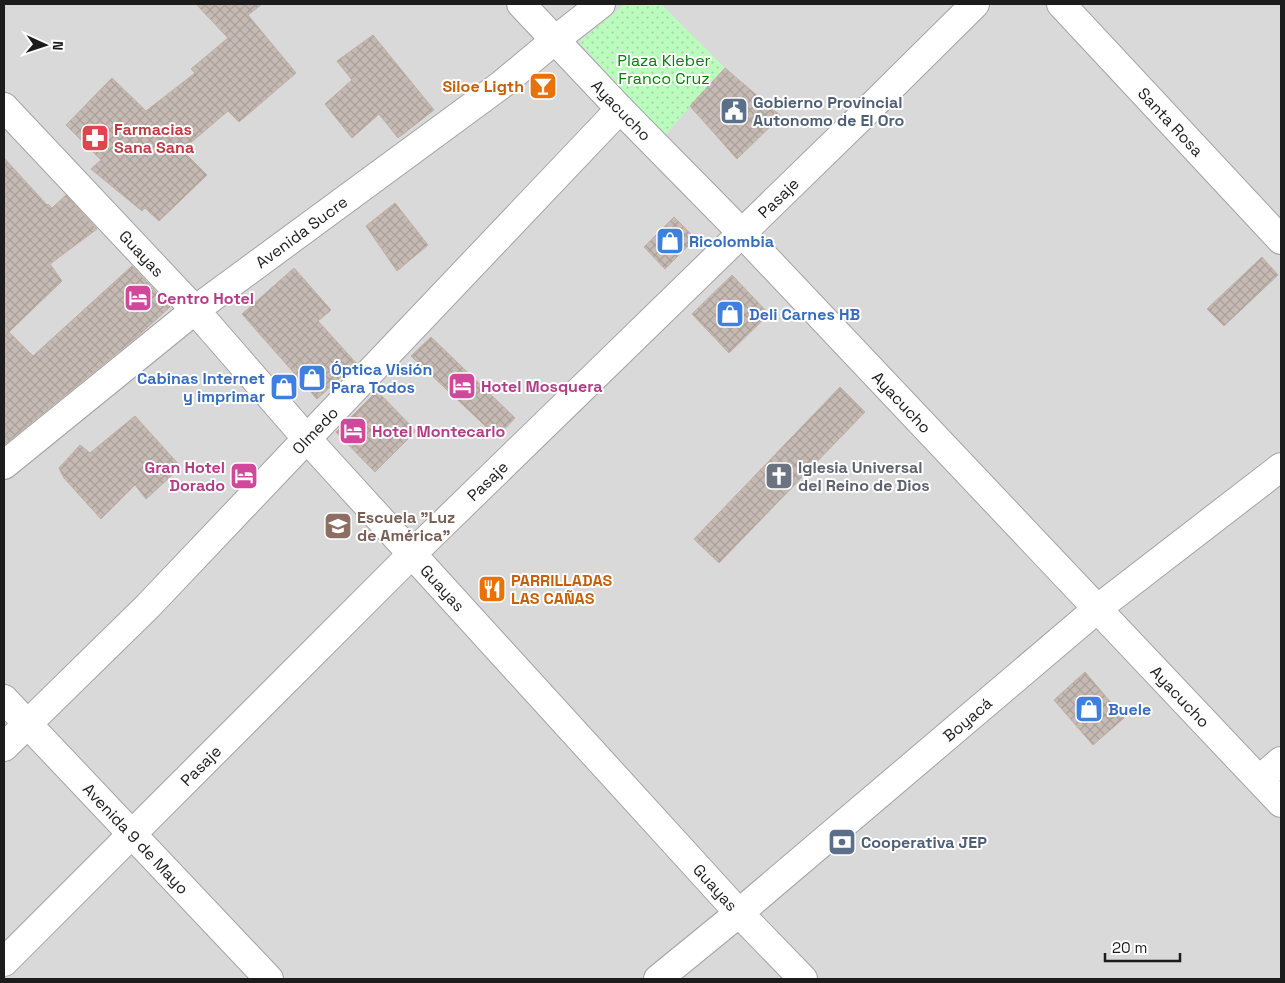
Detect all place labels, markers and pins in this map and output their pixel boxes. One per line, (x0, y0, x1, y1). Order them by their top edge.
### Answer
bar icon: Siloe Ligth (528, 71, 558, 101)
place label: Siloe Ligth (442, 76, 524, 97)
place label: Gobierno Provincial Autonomo de El Oro (753, 92, 905, 131)
public building icon: Gobierno Provincial Autonomo de El Oro (719, 96, 749, 126)
place label: Farmacias Sana Sana (114, 119, 194, 158)
pharmacy icon: Farmacias Sana Sana (80, 123, 110, 153)
shop icon: Ricolombia (655, 226, 685, 256)
place label: Ricolombia (689, 231, 774, 252)
hotel icon: Centro Hotel (123, 283, 153, 313)
place label: Centro Hotel (157, 288, 254, 309)
shop icon: Deli Carnes HB (715, 299, 745, 329)
place label: Deli Carnes HB (749, 304, 860, 325)
place label: Óptica Visión Para Todos (331, 359, 432, 398)
shop icon: Óptica Visión Para Todos (297, 363, 327, 393)
place label: Cabinas Internet y imprimar (137, 368, 265, 407)
hotel icon: Hotel Mosquera (447, 371, 477, 401)
shop icon: Cabinas Internet y imprimar (269, 372, 299, 402)
place label: Hotel Mosquera (481, 376, 603, 397)
hotel icon: Hotel Montecarlo (338, 416, 368, 446)
place label: Hotel Montecarlo (372, 421, 506, 442)
place label: Gran Hotel Dorado (145, 457, 225, 496)
place label: Iglesia Universal del Reino de Dios (798, 457, 930, 496)
hotel icon: Gran Hotel Dorado (229, 461, 259, 491)
church icon: Iglesia Universal del Reino de Dios (764, 461, 794, 491)
place label: Escuela "Luz de América" (357, 507, 455, 546)
school or university icon: Escuela "Luz de América" (323, 511, 353, 541)
place label: PARRILLADAS LAS CAÑAS (511, 570, 613, 609)
restaurant icon: PARRILLADAS LAS CAÑAS (477, 574, 507, 604)
shop icon: Buele (1074, 694, 1104, 724)
place label: Buele (1108, 699, 1151, 720)
bank icon: Cooperativa JEP (827, 827, 857, 857)
place label: Cooperativa JEP (861, 832, 987, 853)

